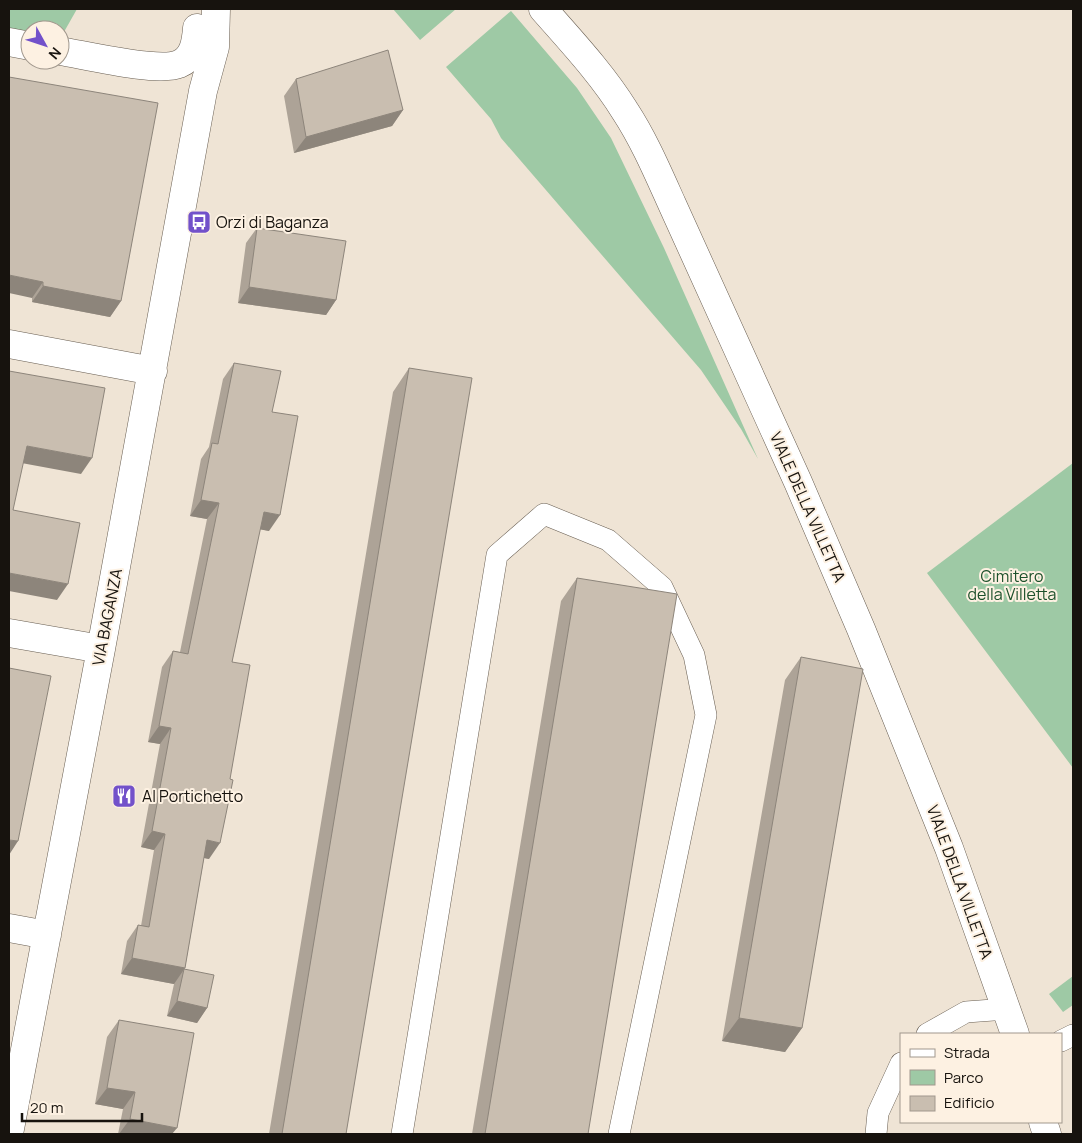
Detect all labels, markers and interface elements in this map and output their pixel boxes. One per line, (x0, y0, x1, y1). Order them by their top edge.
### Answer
north arrow (20, 20, 70, 70)
text: N (45, 44, 66, 64)
bus stop icon: Orzi di Baganza (186, 209, 212, 235)
place label: Orzi di Baganza (216, 211, 329, 233)
street label: VIALE DELLA VILLETTA (765, 428, 851, 586)
park label: Cimitero della Villetta (967, 565, 1057, 605)
street label: VIA BAGANZA (87, 567, 127, 667)
restaurant icon: Al Portichetto (111, 783, 137, 809)
place label: Al Portichetto (142, 785, 243, 807)
street label: VIALE DELLA VILLETTA (922, 802, 998, 962)
legend (900, 1033, 1062, 1123)
text: Strada (944, 1042, 990, 1063)
text: Parco (944, 1067, 983, 1088)
scale bar (22, 1090, 142, 1122)
text: Edificio (944, 1092, 995, 1113)
text: 20 m (30, 1097, 63, 1118)

